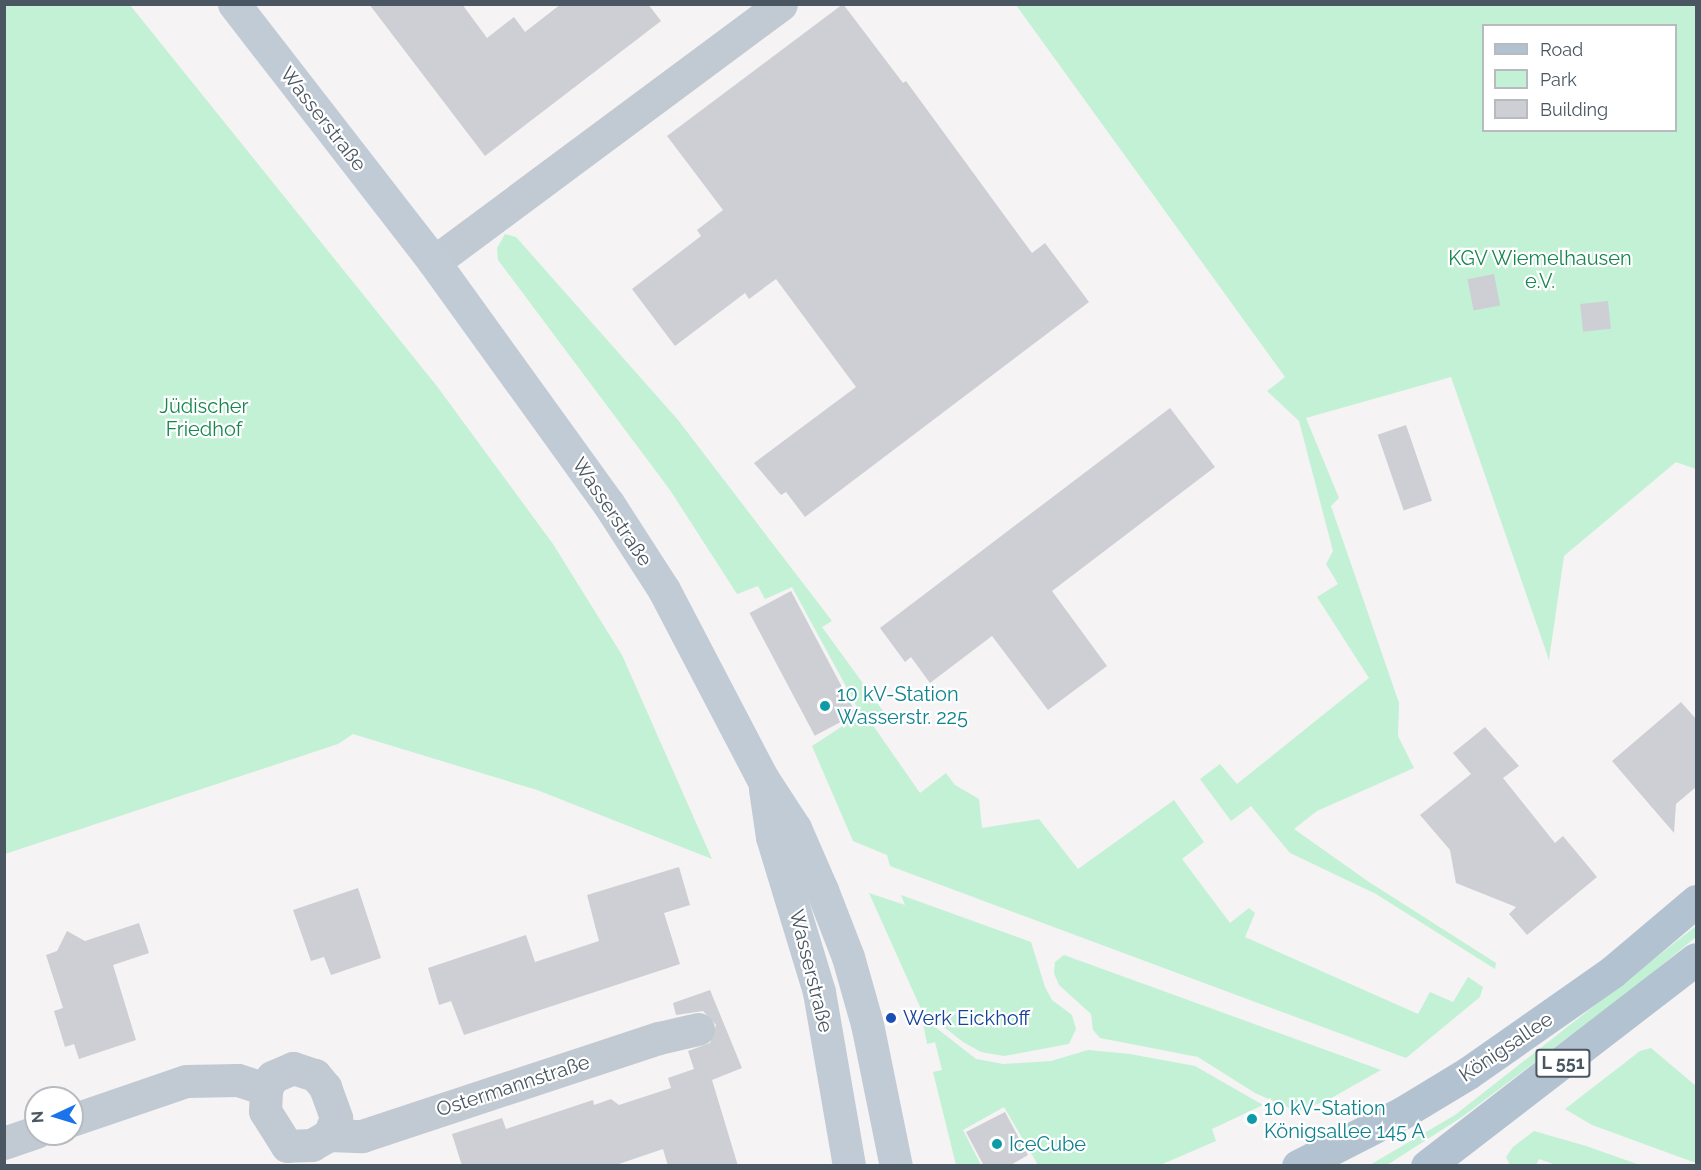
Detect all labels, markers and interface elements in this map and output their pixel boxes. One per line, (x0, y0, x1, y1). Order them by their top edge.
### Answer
legend (1482, 24, 1677, 132)
text: Road (1540, 39, 1583, 60)
street label: Wasserstraße (275, 62, 371, 176)
text: Park (1540, 69, 1577, 90)
text: Building (1540, 99, 1608, 120)
park label: KGV Wiemelhausen e.V. (1448, 246, 1632, 293)
park label: Jüdischer Friedhof (159, 394, 249, 441)
street label: Wasserstraße (567, 453, 657, 571)
place label: 10 kV-Station Wasserstr. 225 (837, 682, 968, 729)
marker: 10 kV-Station Wasserstr. 225 (818, 699, 832, 713)
street label: Wasserstraße (784, 907, 838, 1035)
place label: Werk Eickhoff (903, 1006, 1030, 1030)
street label: Königsallee (1455, 1007, 1557, 1087)
marker: Werk Eickhoff (884, 1011, 898, 1025)
road number: L 551 (1534, 1048, 1592, 1078)
street label: Ostermannstraße (433, 1050, 593, 1122)
north arrow (24, 1086, 84, 1146)
place label: 10 kV-Station Königsallee 145 A (1264, 1096, 1426, 1143)
text: N (28, 1110, 47, 1124)
marker: 10 kV-Station Königsallee 145 A (1245, 1112, 1259, 1126)
place label: IceCube (1009, 1132, 1086, 1156)
marker: IceCube (990, 1137, 1004, 1151)

